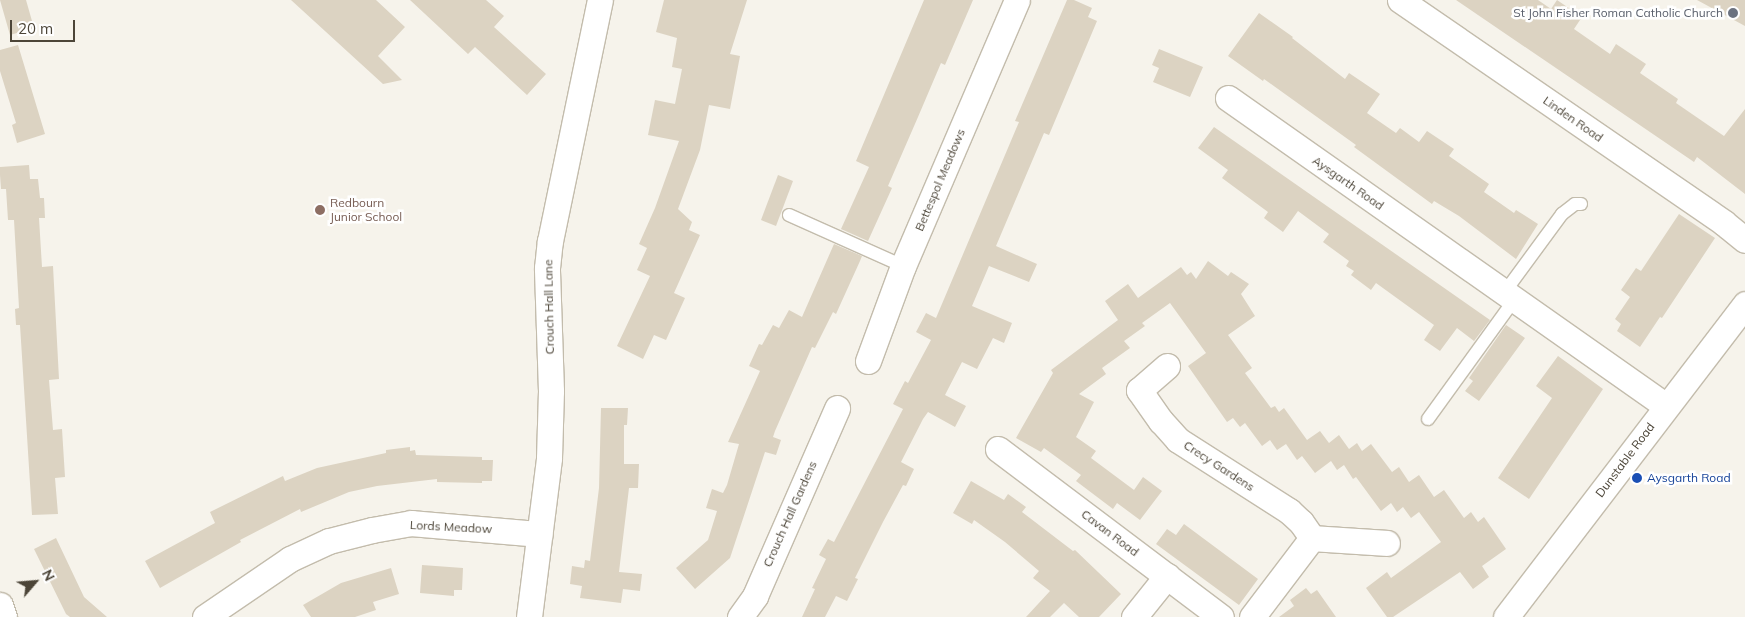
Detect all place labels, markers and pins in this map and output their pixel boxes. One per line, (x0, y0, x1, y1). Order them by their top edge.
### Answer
place label: St John Fisher Roman Catholic Church (1513, 6, 1723, 20)
marker: St John Fisher Roman Catholic Church (1727, 7, 1739, 19)
place label: Redbourn Junior School (330, 196, 402, 224)
marker: Redbourn Junior School (314, 204, 326, 216)
place label: Aysgarth Road (1647, 471, 1731, 485)
marker: Aysgarth Road (1631, 472, 1643, 484)

